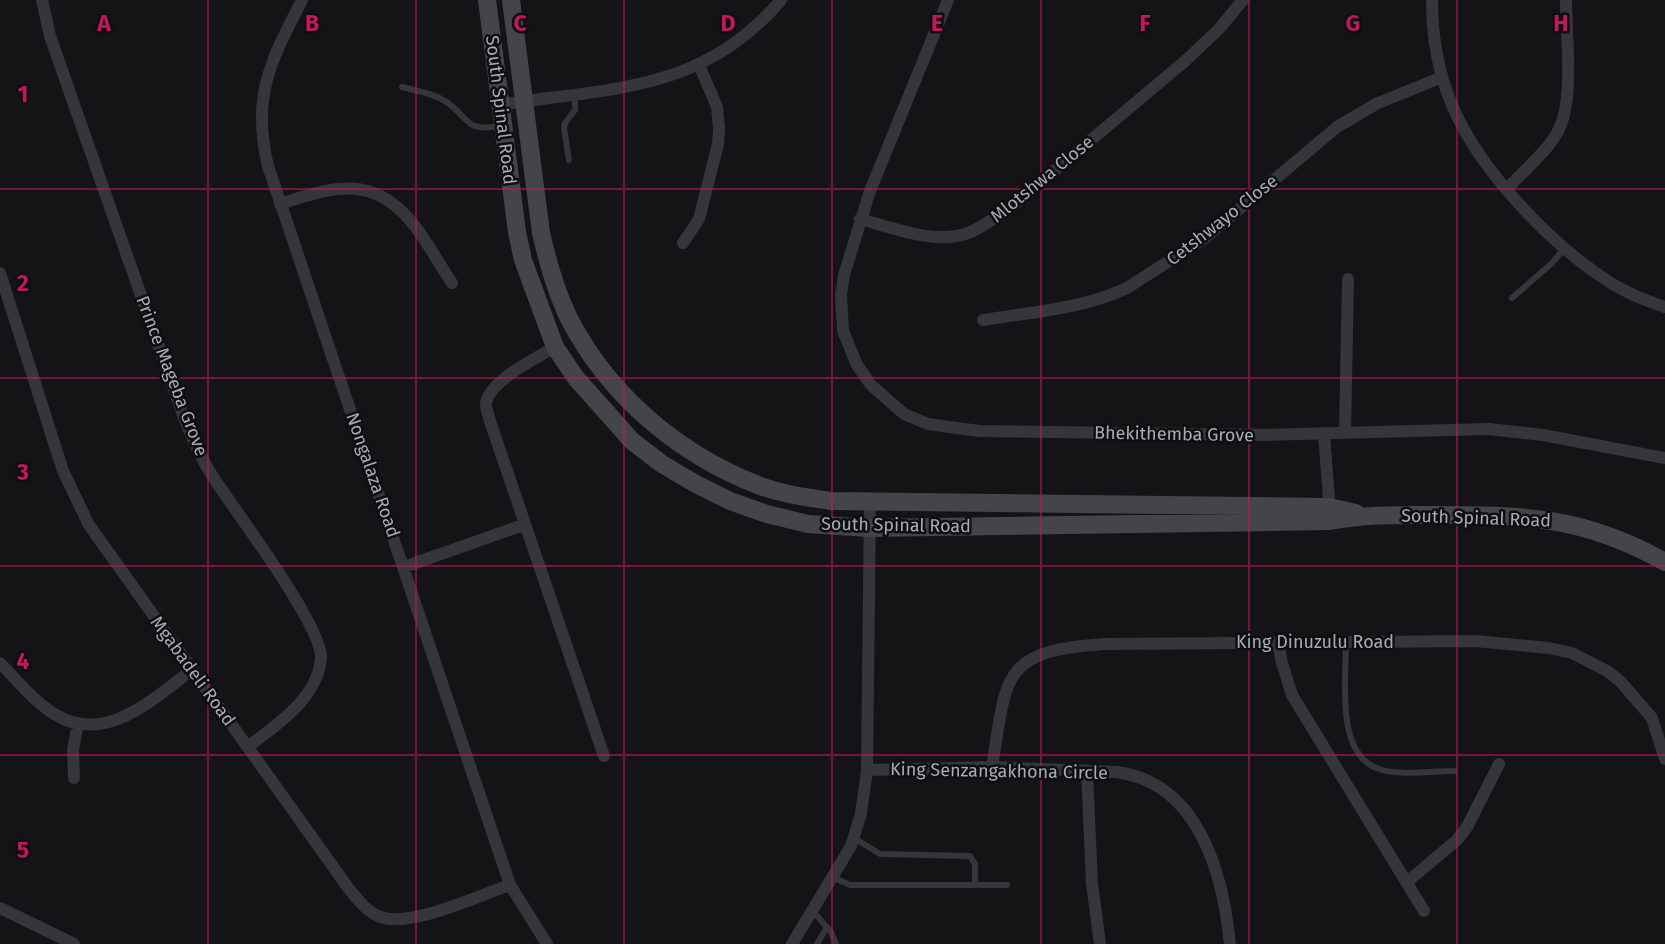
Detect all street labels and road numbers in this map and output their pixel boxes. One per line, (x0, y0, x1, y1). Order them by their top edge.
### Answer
street label: South Spinal Road (481, 34, 521, 186)
street label: Mlotshwa Close (986, 131, 1098, 227)
street label: Cetshwayo Close (1162, 170, 1282, 270)
street label: Prince Mageba Grove (131, 293, 213, 459)
street label: Nongalaza Road (341, 410, 405, 540)
street label: Bhekithemba Grove (1094, 422, 1254, 446)
street label: South Spinal Road (1401, 504, 1551, 532)
street label: South Spinal Road (821, 513, 971, 537)
street label: Mgabadeli Road (146, 612, 240, 730)
street label: King Dinuzulu Road (1236, 631, 1394, 653)
street label: King Senzangakhona Circle (890, 758, 1108, 784)

